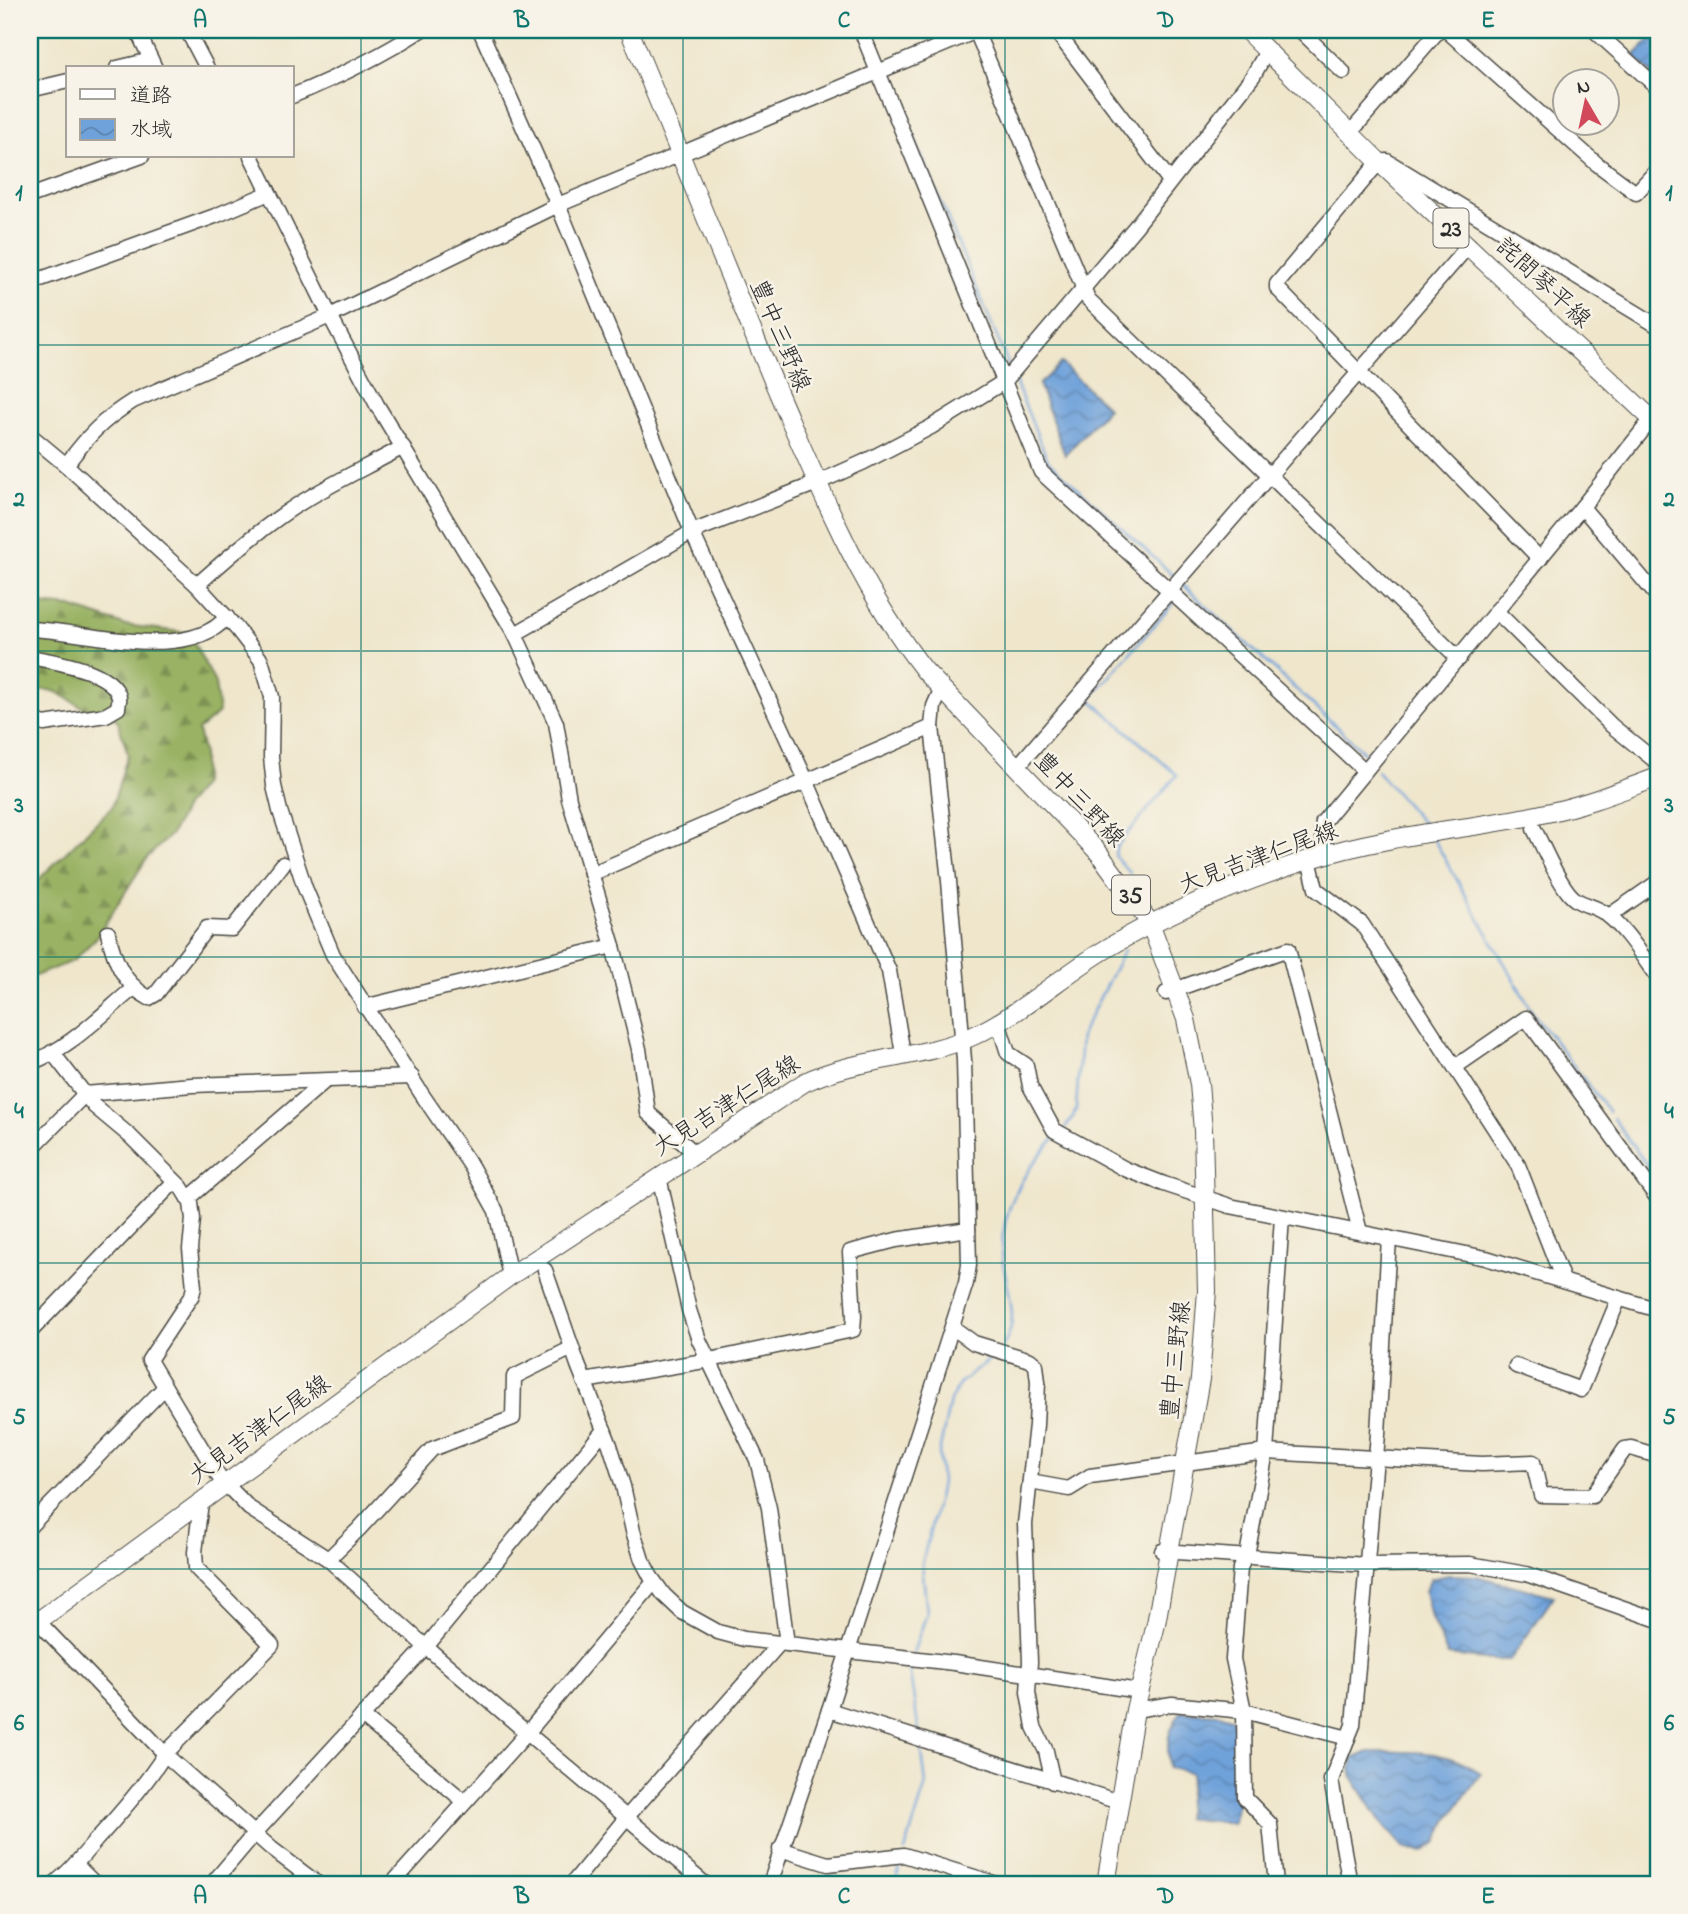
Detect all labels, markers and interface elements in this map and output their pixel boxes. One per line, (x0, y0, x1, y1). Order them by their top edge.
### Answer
text: A (193, 5, 207, 38)
text: B (513, 5, 530, 38)
text: C (838, 5, 851, 38)
text: D (1157, 5, 1174, 38)
text: E (1481, 5, 1495, 38)
legend (66, 66, 294, 158)
north arrow (1552, 66, 1622, 136)
text: N (1575, 73, 1592, 102)
text: 道路 (130, 82, 172, 112)
text: 水域 (130, 116, 172, 146)
text: 1 (15, 178, 23, 211)
text: 1 (1665, 178, 1673, 211)
road number: 23 (1434, 208, 1468, 247)
street label: 詫間琴平線 (1486, 230, 1598, 338)
street label: 豊中三野線 (739, 274, 818, 398)
text: 2 (12, 484, 25, 517)
text: 2 (1662, 484, 1675, 517)
street label: 豊中三野線 (1024, 745, 1132, 857)
text: 3 (13, 790, 24, 823)
text: 3 (1663, 790, 1674, 823)
street label: 大見吉津仁尾線 (1174, 814, 1344, 905)
road number: 35 (1112, 876, 1150, 914)
street label: 大見吉津仁尾線 (647, 1048, 808, 1166)
text: 4 (14, 1096, 24, 1129)
text: 4 (1664, 1096, 1674, 1129)
street label: 豊中三野線 (1154, 1299, 1201, 1422)
street label: 大見吉津仁尾線 (182, 1367, 339, 1495)
text: 5 (12, 1402, 26, 1435)
text: 5 (1662, 1402, 1676, 1435)
text: 6 (14, 1708, 25, 1741)
text: 6 (1664, 1708, 1675, 1741)
text: A (193, 1881, 207, 1914)
text: B (513, 1881, 530, 1914)
text: C (838, 1881, 851, 1914)
text: D (1157, 1881, 1174, 1914)
text: E (1481, 1881, 1495, 1914)

